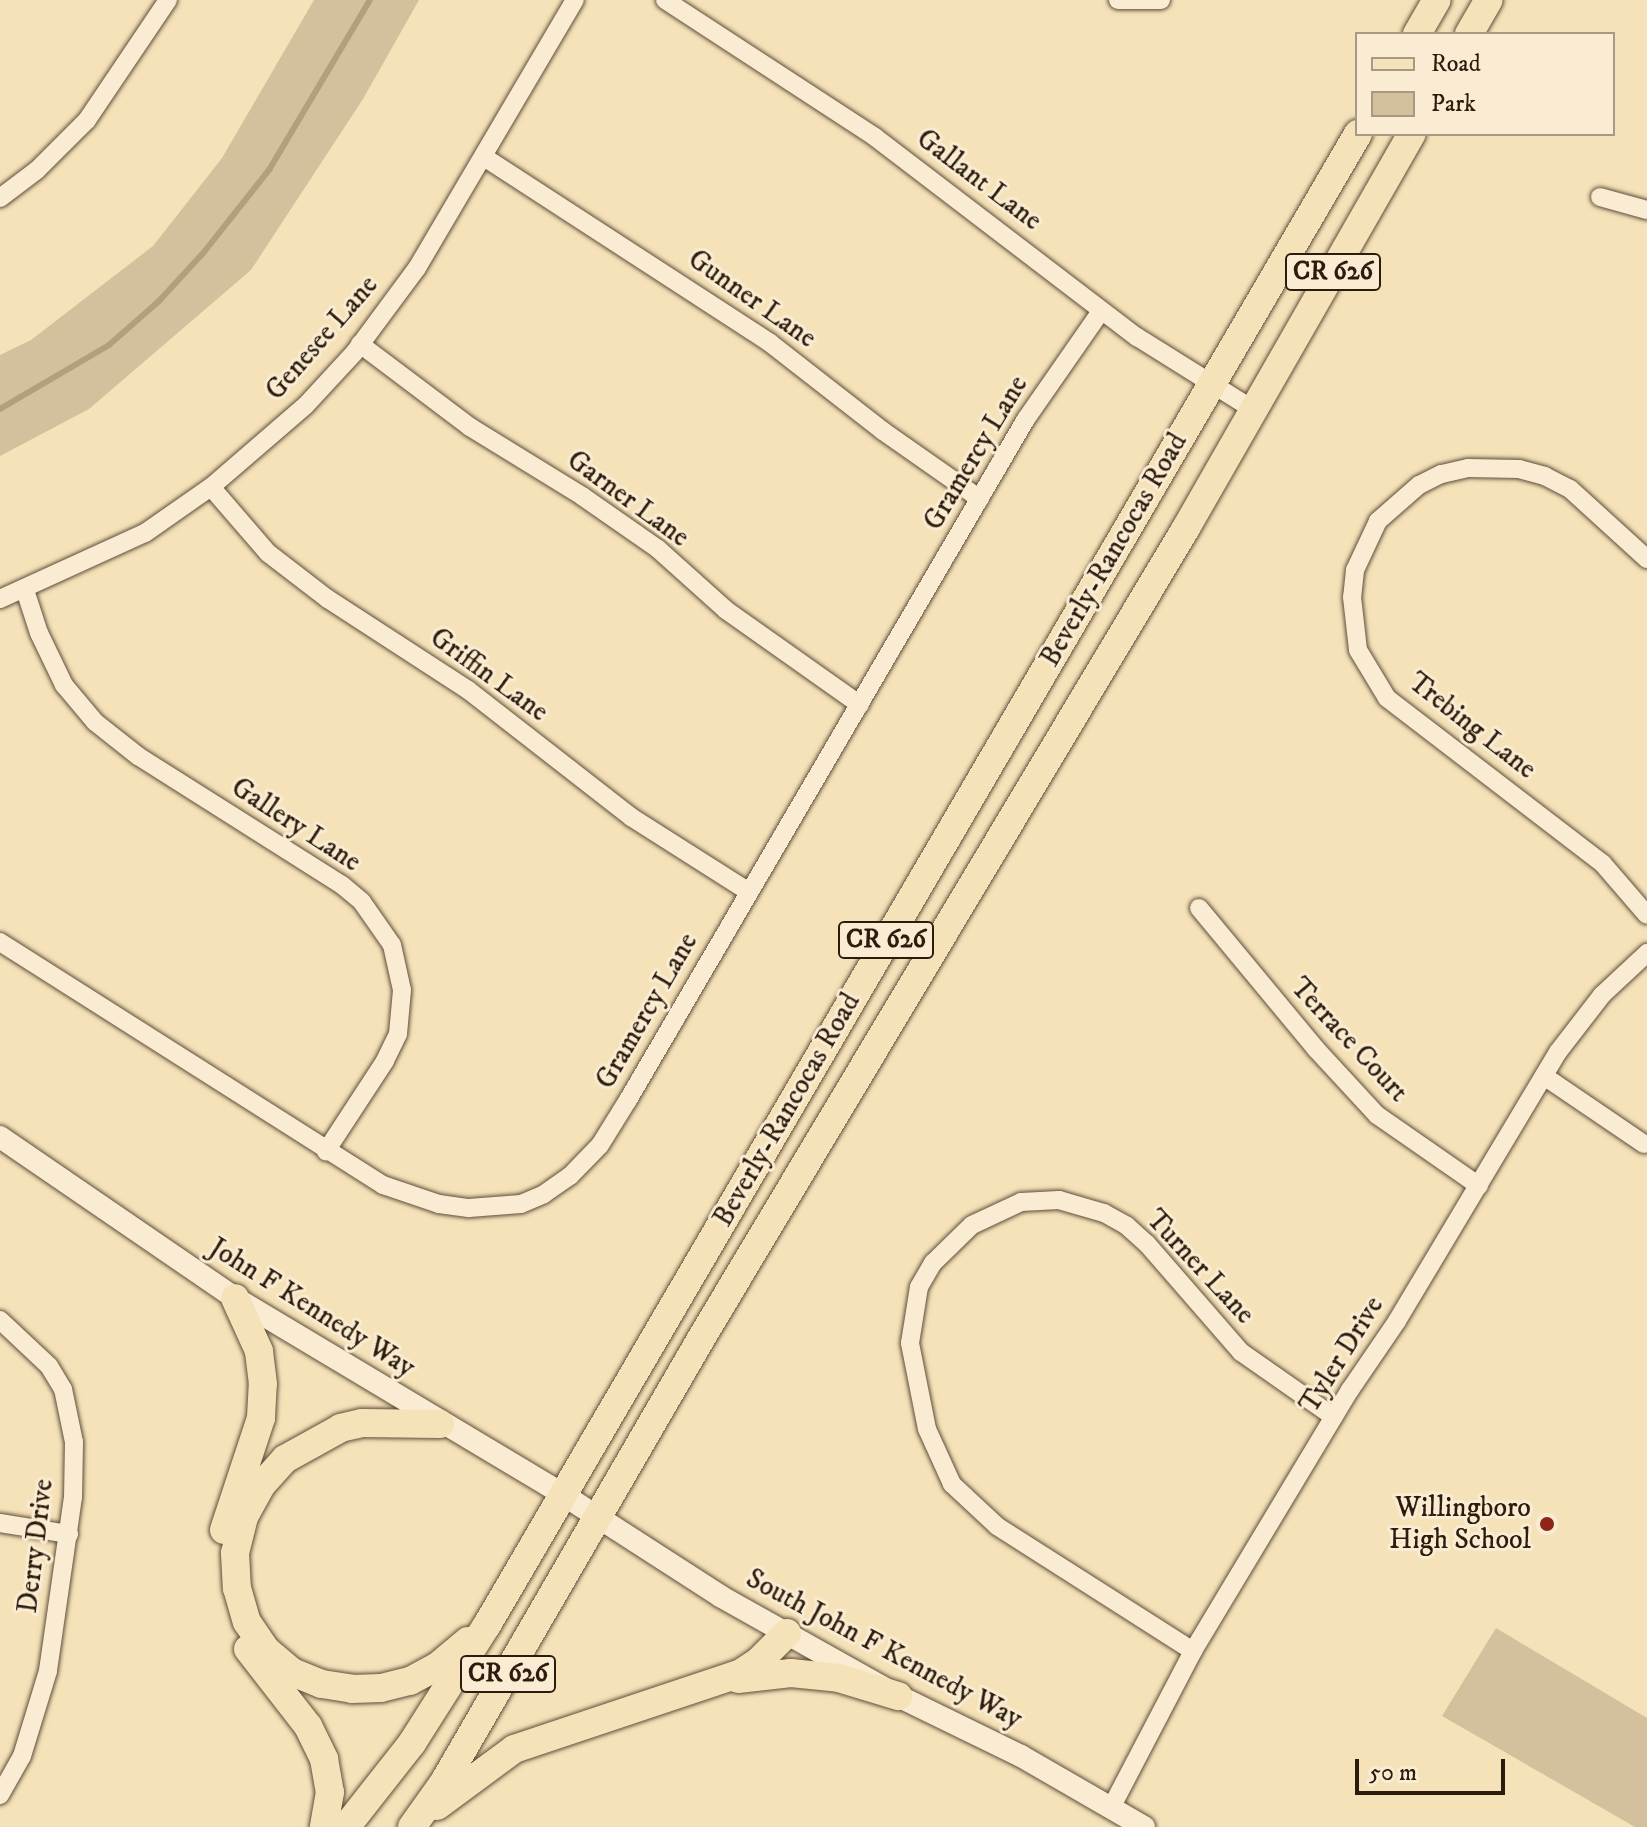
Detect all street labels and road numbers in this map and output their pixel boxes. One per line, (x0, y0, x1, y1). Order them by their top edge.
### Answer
street label: Gallant Lane (910, 122, 1048, 238)
street label: Gunner Lane (682, 243, 822, 355)
road number: CR 626 (1285, 250, 1381, 294)
street label: Genesee Lane (259, 269, 385, 407)
street label: Gramercy Lane (917, 370, 1035, 536)
street label: Beverly-Rancocas Road (1033, 427, 1195, 673)
street label: Garner Lane (560, 443, 696, 555)
street label: Griffin Lane (423, 621, 555, 729)
street label: Trebing Lane (1401, 666, 1543, 786)
street label: Gallery Lane (225, 771, 367, 879)
road number: CR 626 (838, 918, 934, 962)
street label: Gramercy Lane (589, 927, 705, 1095)
street label: Terrace Court (1283, 971, 1415, 1109)
street label: Beverly-Rancocas Road (706, 987, 868, 1233)
street label: Turner Lane (1139, 1203, 1261, 1331)
street label: John F Kennedy Way (203, 1231, 421, 1385)
street label: Tyler Drive (1293, 1290, 1391, 1420)
street label: Derry Drive (11, 1477, 61, 1615)
street label: South John F Kennedy Way (740, 1562, 1028, 1736)
road number: CR 626 (460, 1652, 556, 1696)

